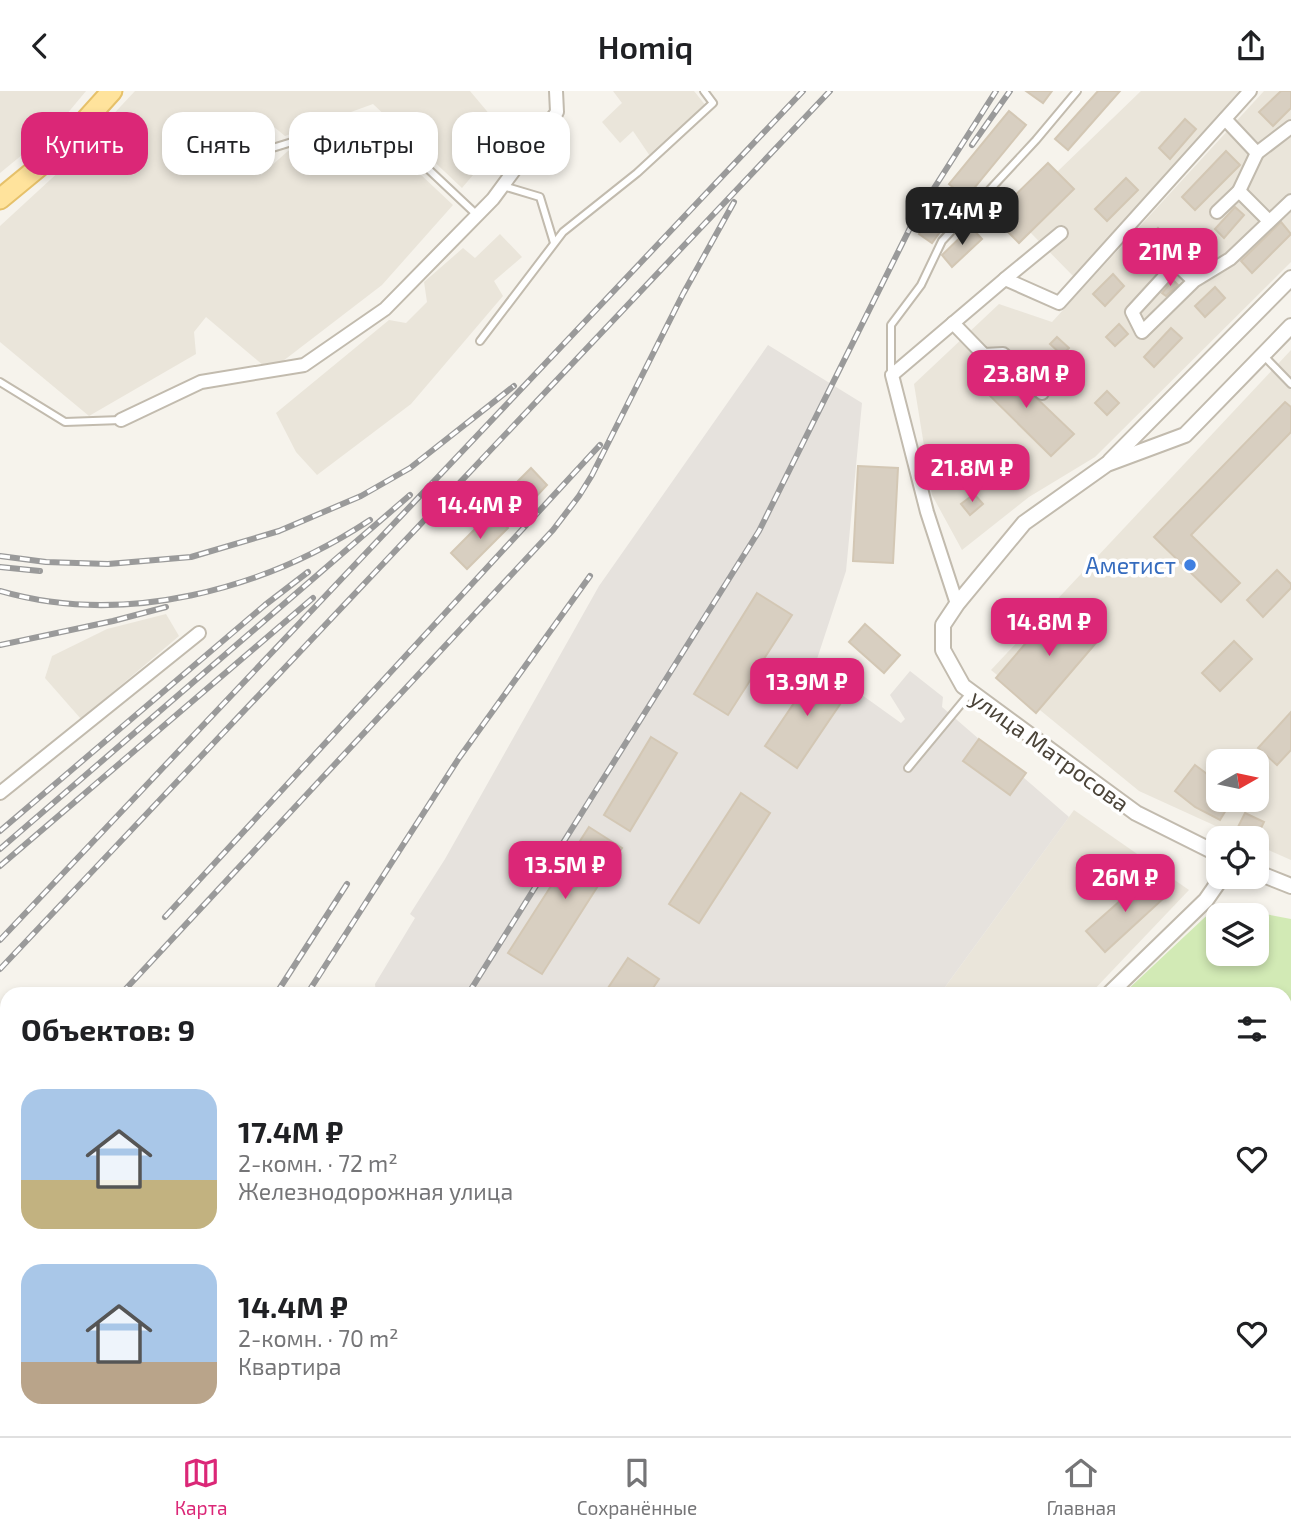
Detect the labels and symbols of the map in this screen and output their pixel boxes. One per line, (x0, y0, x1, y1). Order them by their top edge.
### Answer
pin: 17.4M ₽ (897, 187, 1027, 247)
pin: 21M ₽ (1121, 229, 1219, 288)
pin: 23.8M ₽ (961, 351, 1091, 410)
pin: 21.8M ₽ (907, 445, 1037, 504)
pin: 14.4M ₽ (415, 482, 545, 541)
place label: Аметист (1085, 551, 1176, 579)
marker: Аметист (1182, 557, 1198, 573)
pin: 14.8M ₽ (984, 599, 1114, 658)
pin: 13.9M ₽ (742, 659, 872, 718)
street label: улица Матросова (964, 683, 1135, 818)
north arrow (1206, 749, 1269, 812)
pin: 13.5M ₽ (500, 841, 630, 901)
pin: 26M ₽ (1076, 855, 1174, 914)

